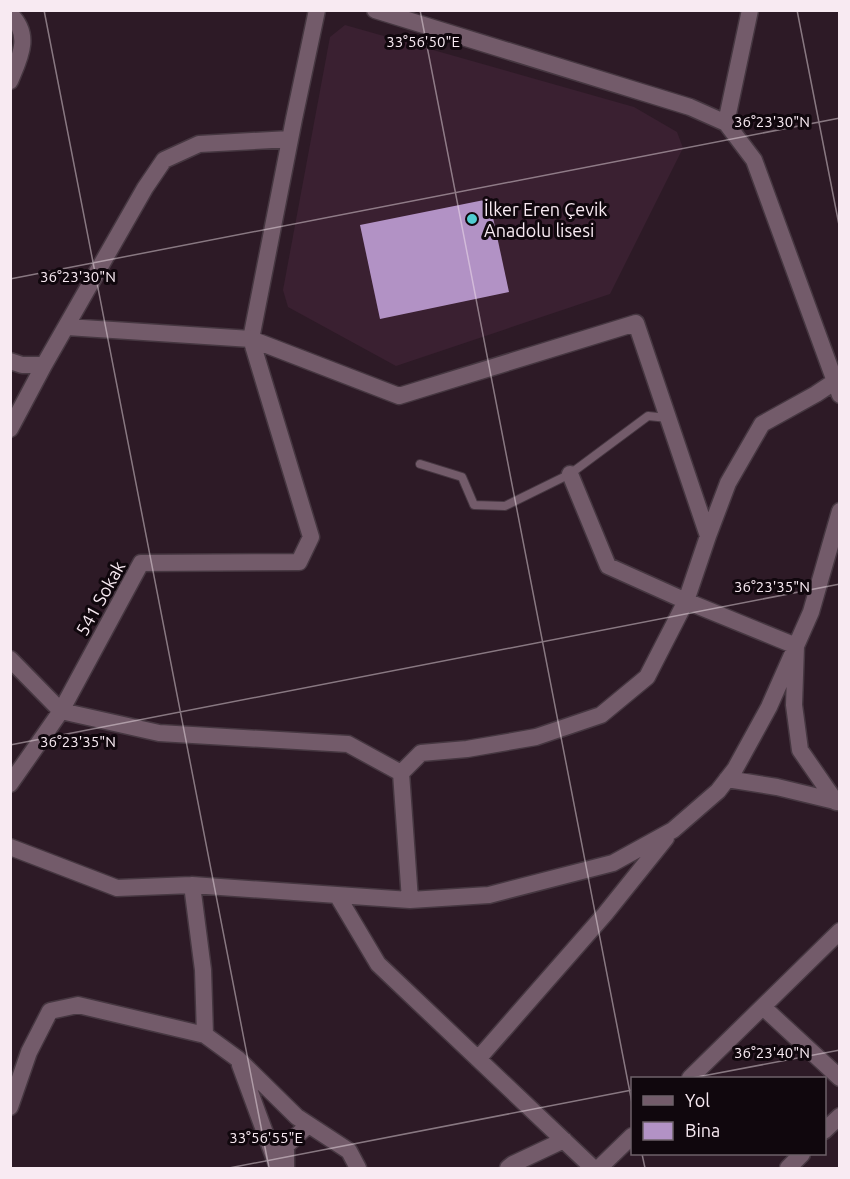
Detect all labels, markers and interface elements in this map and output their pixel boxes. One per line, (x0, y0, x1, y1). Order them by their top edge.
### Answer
text: 33°56'50"E (386, 33, 460, 50)
text: 36°23'30"N (734, 113, 810, 130)
place label: İlker Eren Çevik Anadolu lisesi (484, 199, 607, 240)
marker: İlker Eren Çevik Anadolu lisesi (465, 212, 479, 226)
text: 36°23'30"N (40, 268, 116, 285)
street label: 541 Sokak (71, 557, 129, 639)
text: 36°23'35"N (734, 578, 810, 595)
text: 36°23'35"N (40, 733, 116, 750)
text: 36°23'40"N (734, 1044, 810, 1061)
legend (631, 1077, 826, 1155)
text: Yol (685, 1090, 710, 1110)
text: Bina (685, 1120, 720, 1140)
text: 33°56'55"E (229, 1129, 303, 1146)

